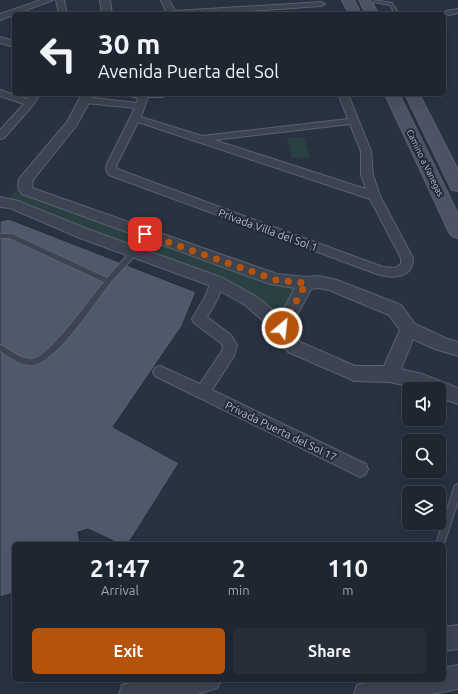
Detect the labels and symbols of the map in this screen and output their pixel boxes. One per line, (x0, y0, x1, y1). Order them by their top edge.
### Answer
street label: Camino a Vanegas (404, 128, 446, 198)
street label: Privada Villa del Sol 1 (217, 206, 319, 254)
pin (128, 217, 162, 251)
position arrow (261, 307, 303, 349)
street label: Privada Puerta del Sol 17 (223, 399, 339, 463)

